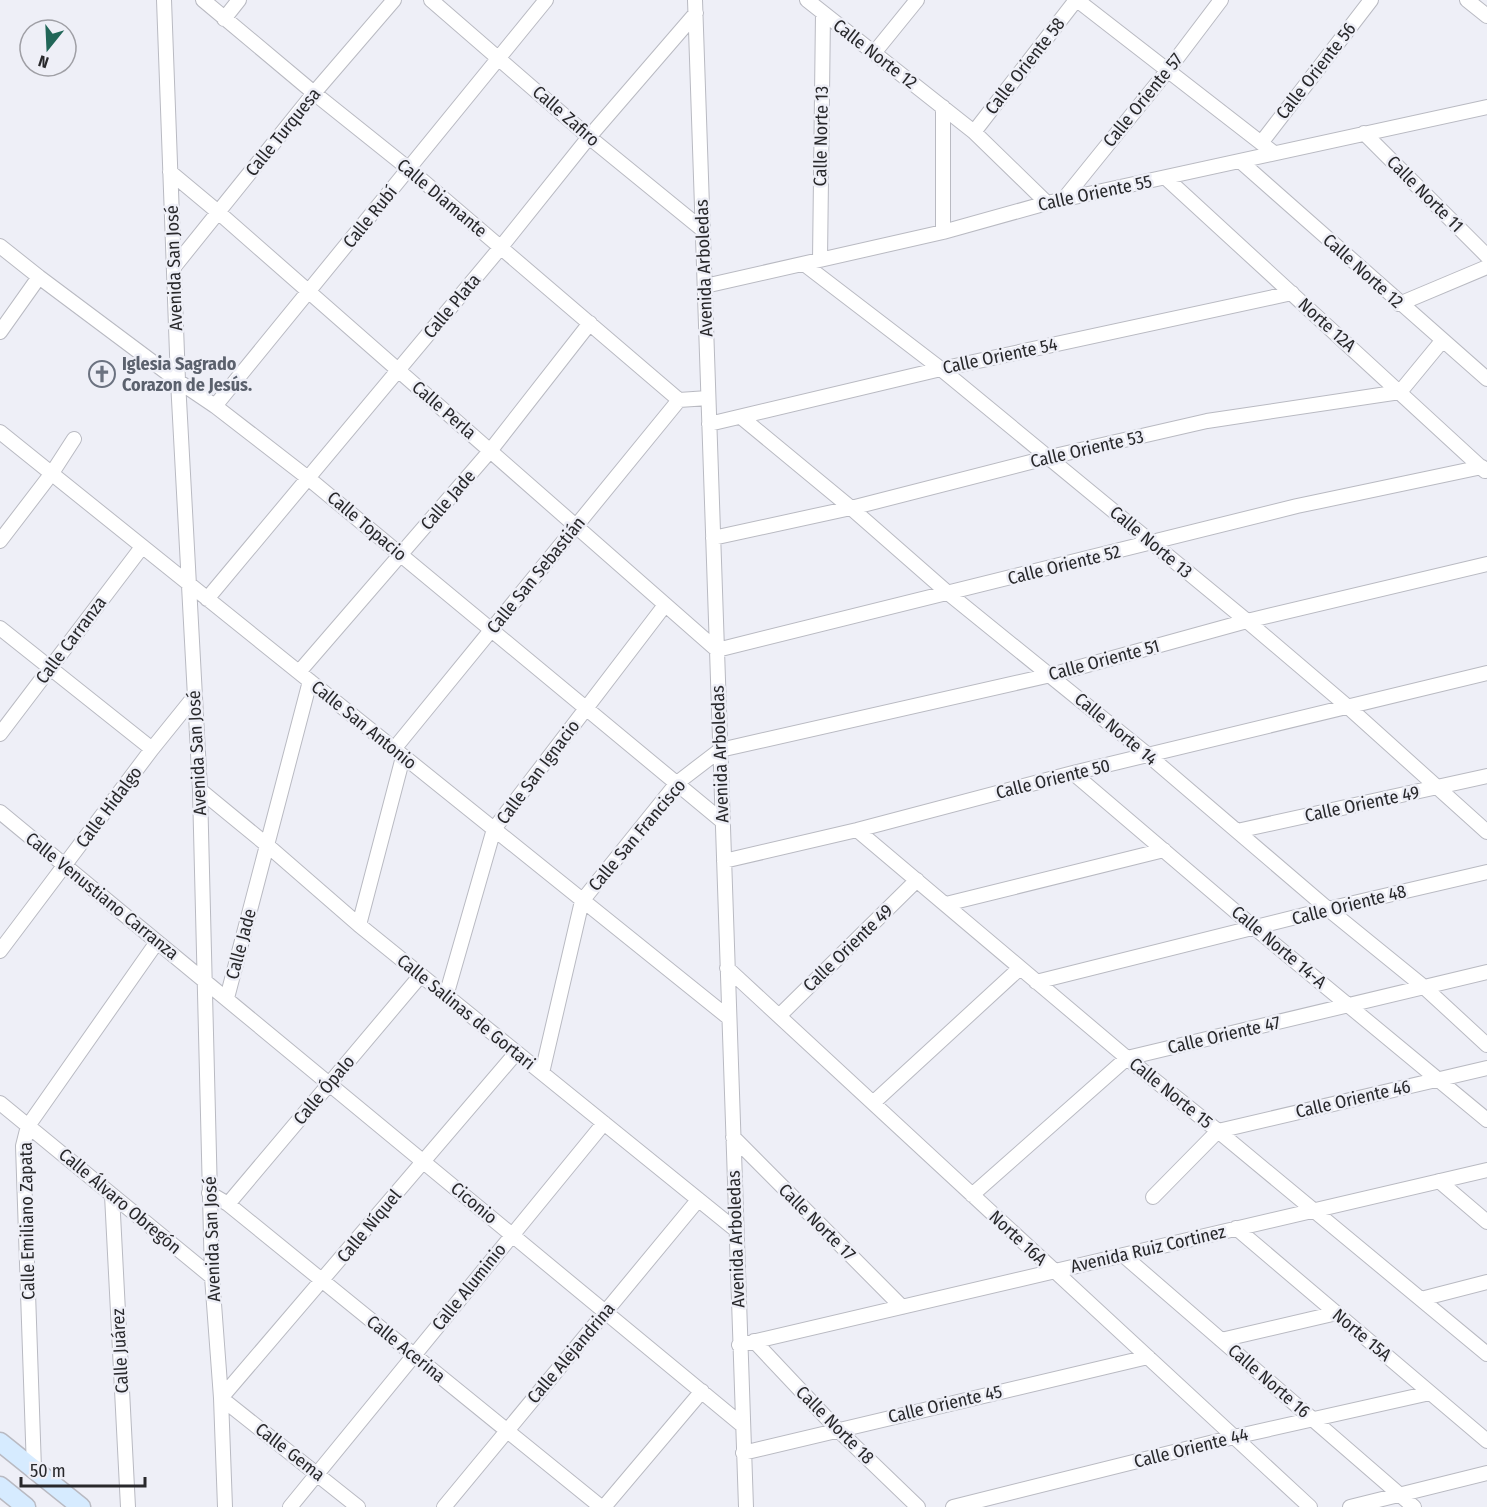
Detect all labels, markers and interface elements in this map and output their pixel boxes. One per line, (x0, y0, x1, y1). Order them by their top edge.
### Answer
street label: Calle Oriente 58 (980, 13, 1070, 119)
street label: Calle Norte 12 (829, 14, 921, 94)
north arrow (18, 18, 78, 78)
street label: Calle Oriente 56 (1271, 18, 1361, 124)
street label: Calle Oriente 57 (1098, 49, 1188, 151)
text: N (36, 51, 51, 72)
street label: Calle Zafiro (528, 81, 604, 151)
street label: Calle Turquesa (241, 83, 325, 181)
street label: Calle Norte 13 (809, 85, 833, 187)
street label: Calle Norte 11 (1382, 151, 1468, 237)
street label: Calle Diamante (393, 154, 492, 242)
street label: Calle Oriente 55 (1036, 170, 1154, 216)
street label: Calle Rubí (338, 181, 402, 252)
street label: Avenida Arboledas (691, 199, 717, 337)
street label: Avenida San José (161, 205, 187, 331)
street label: Calle Norte 12 (1318, 229, 1408, 313)
street label: Calle Plata (419, 269, 485, 343)
street label: Norte 12A (1294, 293, 1361, 357)
street label: Calle Oriente 54 (941, 333, 1059, 379)
place label: Iglesia Sagrado Corazon de Jesús. (122, 353, 252, 396)
church icon: Iglesia Sagrado Corazon de Jesús. (87, 359, 117, 389)
street label: Calle Perla (407, 376, 481, 444)
street label: Calle Oriente 53 (1028, 425, 1146, 473)
street label: Calle Jade (416, 465, 480, 535)
street label: Calle Topacio (323, 486, 411, 566)
street label: Calle Norte 13 (1105, 501, 1197, 583)
street label: Calle San Sebastián (482, 512, 590, 638)
street label: Calle Oriente 52 (1005, 540, 1123, 590)
street label: Calle Carranza (31, 592, 111, 688)
street label: Calle Oriente 51 (1046, 635, 1162, 685)
street label: Calle San Antonio (307, 676, 421, 774)
street label: Avenida Arboledas (707, 685, 733, 823)
street label: Calle Norte 14 (1070, 688, 1162, 770)
street label: Avenida San José (183, 690, 211, 816)
street label: Calle San Ignacio (492, 716, 584, 828)
street label: Calle Oriente 50 (994, 754, 1112, 804)
street label: Calle Hidalgo (71, 762, 147, 852)
street label: Calle San Francisco (584, 774, 690, 896)
street label: Calle Oriente 49 (1303, 781, 1421, 827)
street label: Calle Venustiano Carranza (21, 827, 183, 965)
street label: Calle Oriente 48 (1290, 880, 1408, 930)
street label: Calle Oriente 49 (798, 900, 898, 996)
street label: Calle Norte 14-A (1227, 901, 1331, 993)
street label: Calle Jade (221, 906, 261, 982)
street label: Calle Salinas de Gortari (393, 950, 539, 1074)
street label: Calle Oriente 47 (1165, 1011, 1283, 1059)
street label: Calle Ópalo (289, 1051, 359, 1129)
street label: Calle Norte 15 (1125, 1053, 1217, 1133)
street label: Calle Oriente 46 (1294, 1075, 1413, 1123)
street label: Calle Emiliano Zapata (15, 1142, 39, 1300)
street label: Calle Álvaro Obregón (54, 1143, 186, 1259)
street label: Avenida Arboledas (723, 1170, 749, 1308)
street label: Avenida San José (199, 1176, 225, 1302)
street label: Ciconio (446, 1177, 502, 1229)
street label: Calle Norte 17 (774, 1179, 860, 1265)
street label: Calle Níquel (332, 1185, 406, 1267)
street label: Norte 16A (985, 1206, 1052, 1271)
street label: Avenida Ruiz Cortinez (1068, 1220, 1228, 1278)
street label: Calle Aluminio (427, 1239, 511, 1335)
street label: Calle Alejandrina (522, 1298, 620, 1408)
street label: Norte 15A (1328, 1304, 1396, 1366)
street label: Calle Juárez (107, 1308, 133, 1394)
street label: Calle Acerina (362, 1311, 450, 1388)
street label: Calle Norte 16 (1223, 1339, 1315, 1423)
street label: Calle Oriente 45 (886, 1380, 1004, 1428)
street label: Calle Norte 18 (791, 1381, 879, 1469)
street label: Calle Gema (251, 1418, 329, 1486)
street label: Calle Oriente 44 (1132, 1423, 1251, 1473)
scale bar (21, 1450, 146, 1488)
text: 50 m (30, 1460, 66, 1482)

